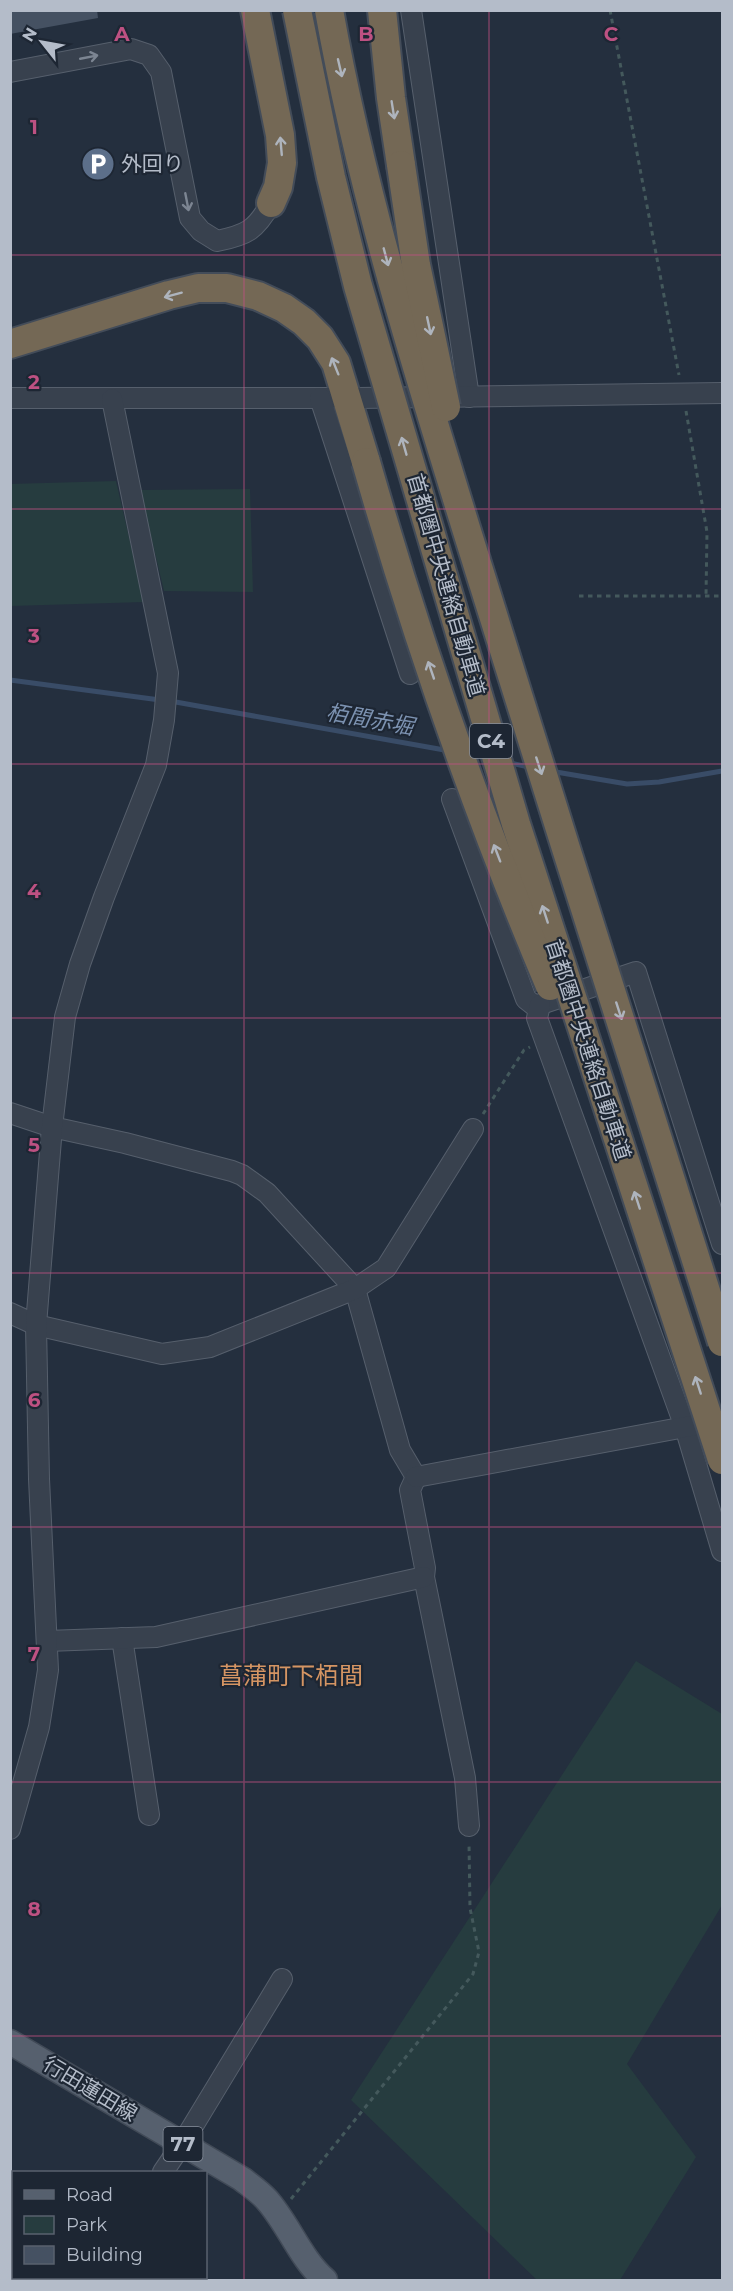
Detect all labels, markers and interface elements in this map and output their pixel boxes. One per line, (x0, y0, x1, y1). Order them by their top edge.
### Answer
north arrow (12, 12, 72, 72)
text: A (113, 22, 130, 46)
text: B (358, 22, 374, 46)
text: C (604, 22, 619, 46)
text: N (18, 24, 41, 45)
one-way arrow (78, 51, 98, 62)
one-way arrow (335, 58, 347, 77)
one-way arrow (387, 100, 398, 120)
text: 1 (30, 115, 38, 139)
one-way arrow (275, 137, 286, 157)
parking icon: 外回り (80, 146, 116, 182)
place label: 外回り (121, 151, 184, 176)
one-way arrow (182, 192, 193, 212)
one-way arrow (381, 247, 392, 266)
one-way arrow (164, 289, 183, 301)
one-way arrow (423, 316, 435, 335)
one-way arrow (329, 358, 340, 376)
text: 2 (28, 370, 40, 394)
one-way arrow (398, 436, 410, 455)
street label: 首都圏中央連絡自動車道 (403, 470, 490, 699)
text: 3 (27, 624, 40, 648)
one-way arrow (425, 661, 436, 680)
water label: 栢間赤堀 (324, 699, 419, 741)
road number: C4 (470, 724, 512, 758)
one-way arrow (535, 756, 546, 775)
one-way arrow (491, 844, 502, 863)
text: 4 (27, 879, 41, 903)
one-way arrow (539, 905, 550, 924)
street label: 首都圏中央連絡自動車道 (541, 936, 636, 1164)
one-way arrow (614, 1001, 625, 1020)
text: 5 (28, 1133, 40, 1157)
one-way arrow (630, 1191, 641, 1210)
one-way arrow (691, 1376, 702, 1395)
text: 6 (28, 1388, 41, 1412)
text: 7 (28, 1642, 40, 1666)
district label: 菖蒲町下栢間 (219, 1661, 363, 1690)
text: 8 (27, 1897, 41, 1921)
street label: 行田蓮田線 (39, 2051, 142, 2126)
road number: 77 (164, 2127, 202, 2161)
legend (12, 2171, 207, 2279)
text: Road (66, 2184, 113, 2206)
text: Park (66, 2214, 107, 2236)
text: Building (66, 2244, 143, 2266)

